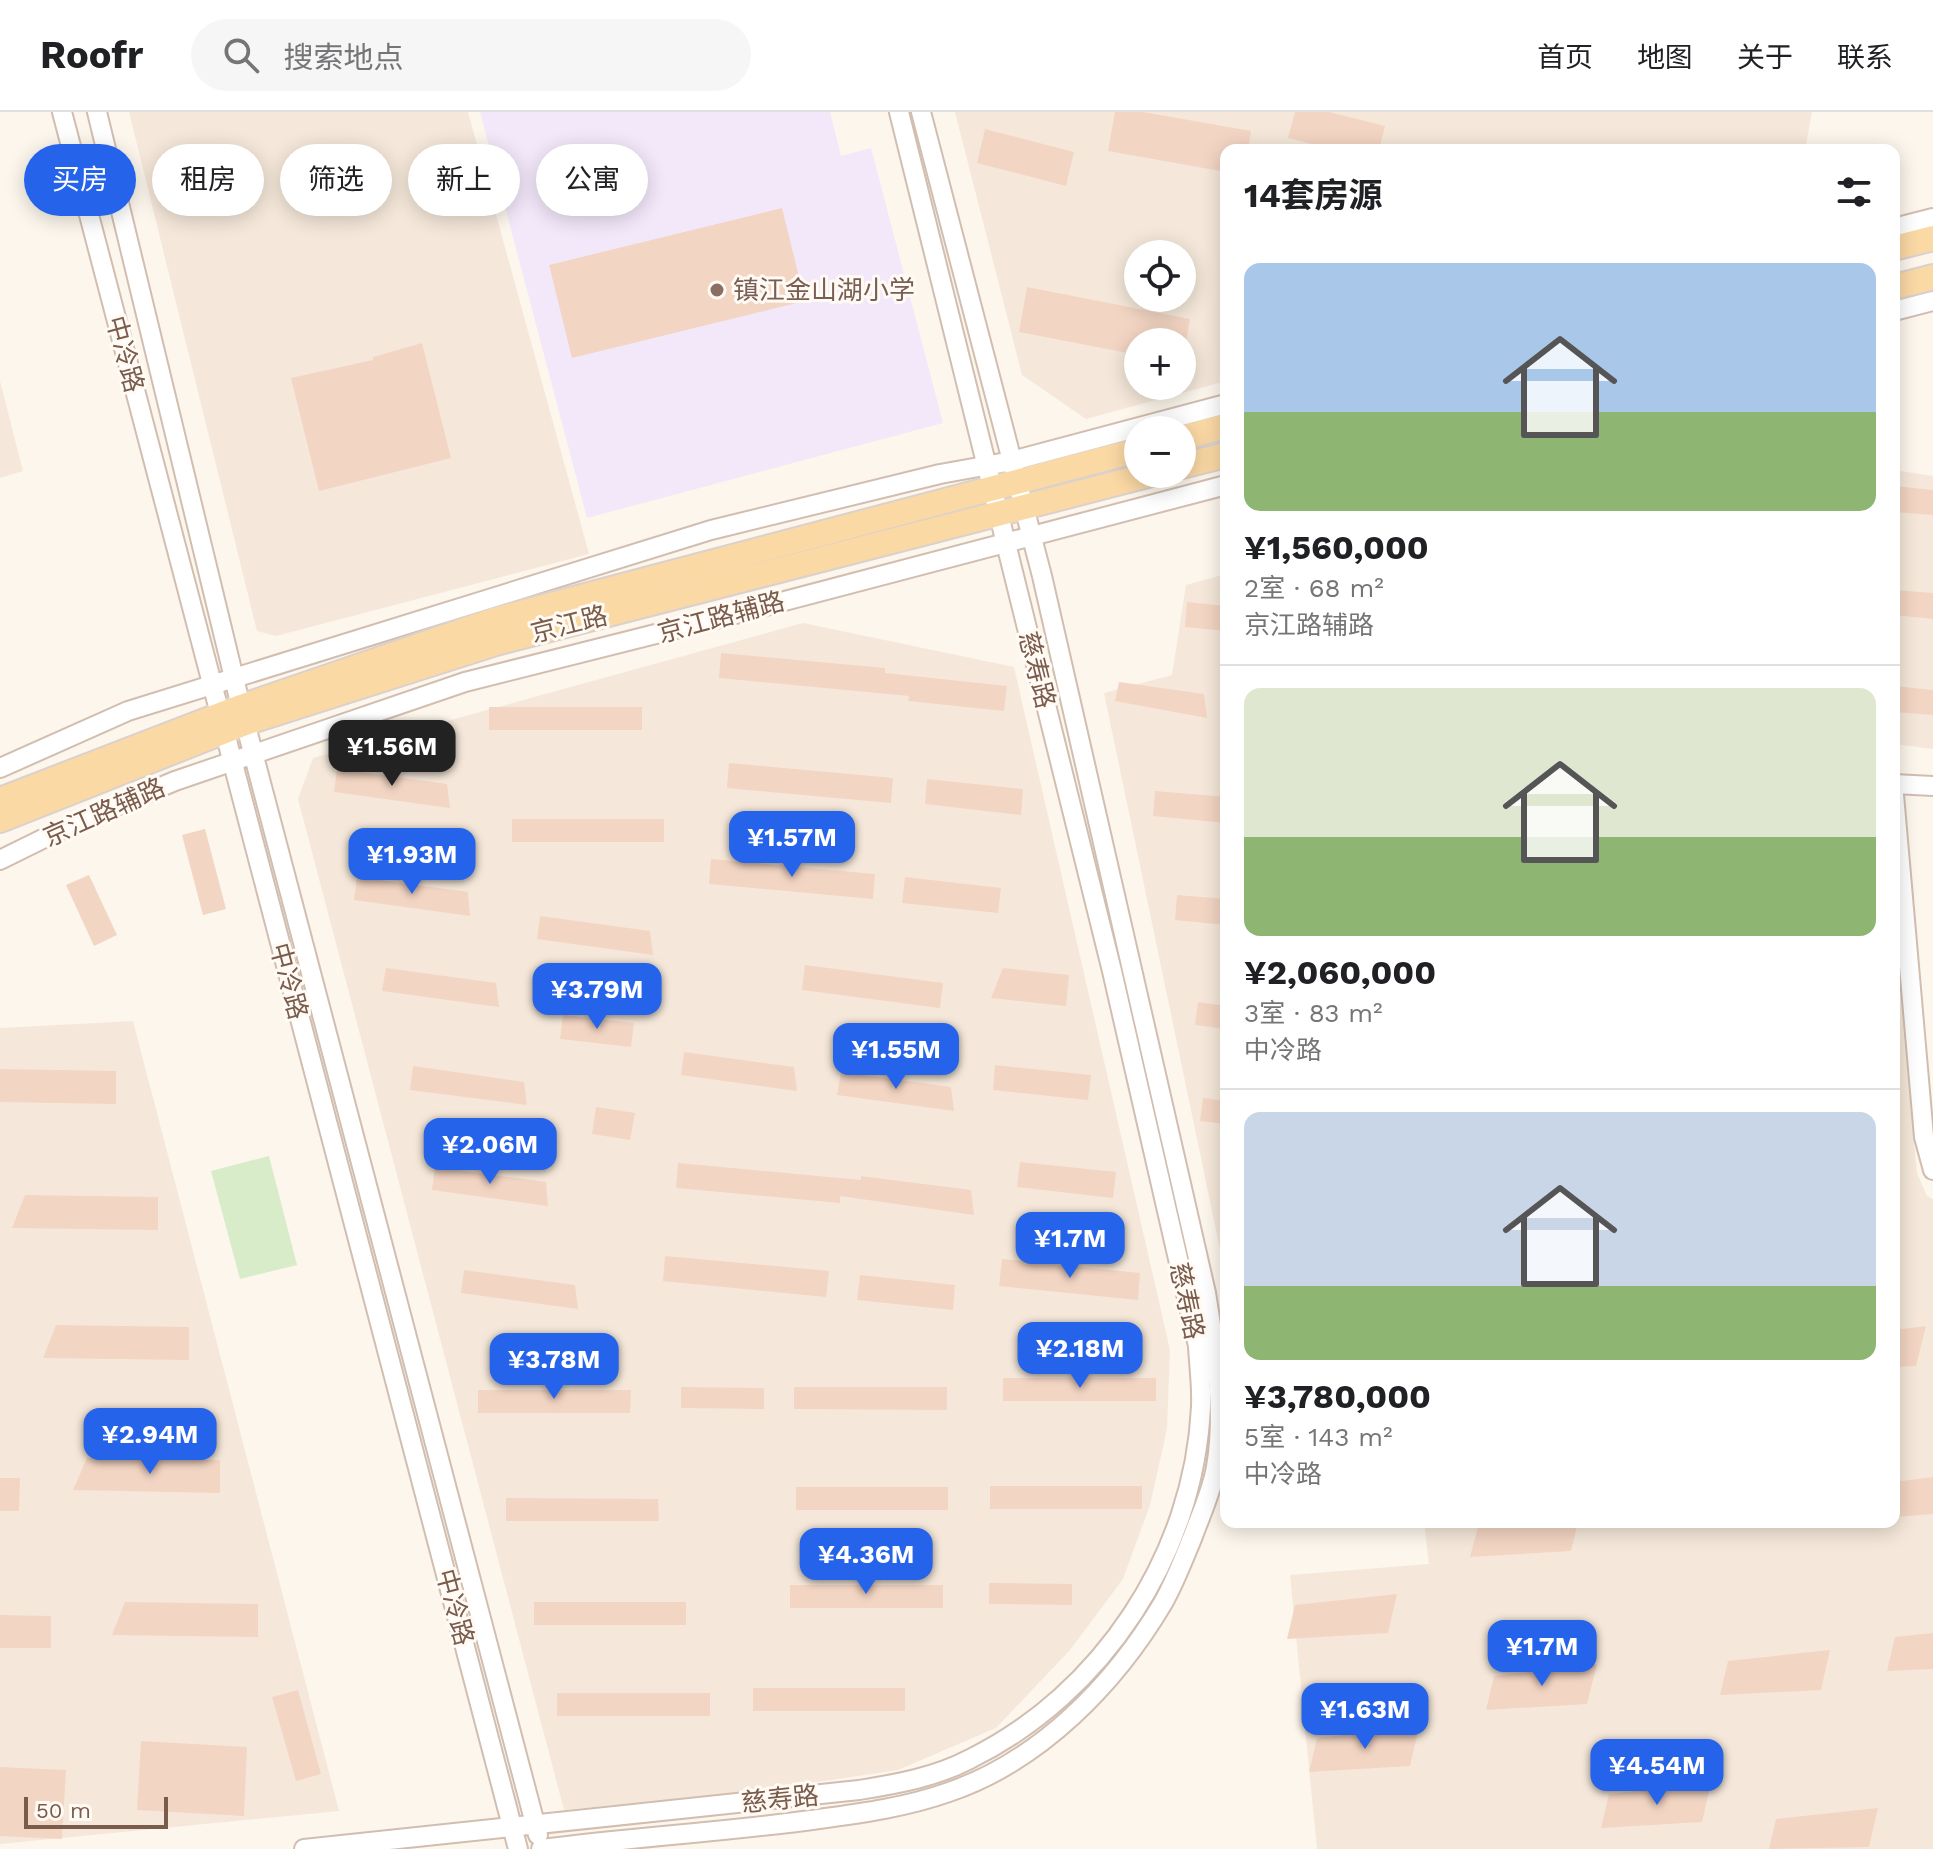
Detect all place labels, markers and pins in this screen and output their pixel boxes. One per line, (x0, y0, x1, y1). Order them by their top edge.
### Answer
place label: 镇江金山湖小学 (733, 275, 915, 305)
marker: 镇江金山湖小学 (708, 281, 726, 299)
pin: ¥1.56M (327, 720, 457, 788)
pin: ¥1.57M (727, 811, 857, 879)
pin: ¥1.93M (347, 828, 477, 896)
pin: ¥3.79M (532, 963, 662, 1031)
pin: ¥1.55M (831, 1023, 961, 1091)
pin: ¥2.06M (425, 1118, 555, 1186)
pin: ¥1.7M (1014, 1212, 1126, 1280)
pin: ¥2.18M (1015, 1322, 1145, 1390)
pin: ¥3.78M (489, 1333, 619, 1401)
pin: ¥2.94M (85, 1408, 215, 1476)
pin: ¥4.36M (801, 1528, 931, 1596)
pin: ¥1.7M (1486, 1620, 1598, 1688)
pin: ¥1.63M (1300, 1683, 1430, 1751)
pin: ¥4.54M (1592, 1739, 1722, 1807)

